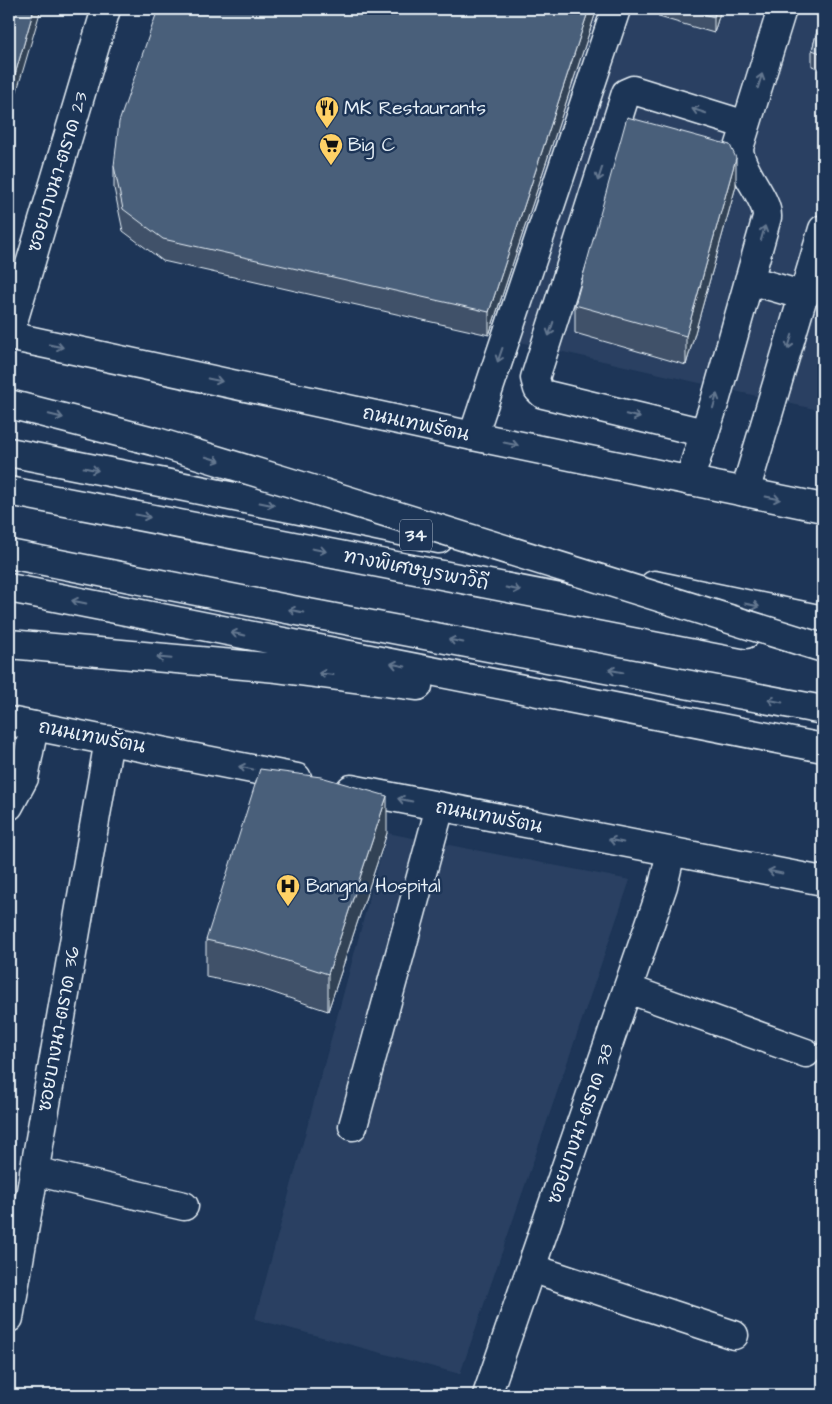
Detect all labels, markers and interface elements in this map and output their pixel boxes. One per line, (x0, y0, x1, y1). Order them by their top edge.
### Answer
one-way arrow (755, 74, 765, 90)
street label: ซอยบางนา-ตราด 23 (21, 88, 95, 256)
restaurant icon: MK Restaurants (314, 95, 340, 129)
place label: MK Restaurants (344, 95, 486, 122)
one-way arrow (692, 105, 708, 115)
supermarket icon: Big C (318, 132, 344, 166)
place label: Big C (348, 132, 396, 160)
one-way arrow (594, 166, 604, 182)
one-way arrow (758, 226, 768, 242)
one-way arrow (545, 320, 555, 336)
one-way arrow (785, 334, 795, 350)
one-way arrow (48, 342, 64, 351)
one-way arrow (495, 346, 505, 362)
one-way arrow (207, 376, 223, 386)
one-way arrow (710, 394, 720, 410)
street label: ถนนเทพรัตน (360, 400, 472, 449)
one-way arrow (48, 412, 64, 421)
one-way arrow (625, 412, 641, 421)
one-way arrow (503, 440, 519, 449)
one-way arrow (204, 455, 220, 465)
one-way arrow (82, 464, 98, 474)
one-way arrow (765, 493, 781, 503)
one-way arrow (259, 499, 275, 509)
one-way arrow (134, 512, 150, 522)
road number: 34 (400, 520, 432, 550)
street label: ทางพิเศษบูรพาวิถี (341, 543, 491, 597)
one-way arrow (311, 546, 327, 556)
one-way arrow (505, 584, 521, 594)
one-way arrow (71, 597, 87, 606)
one-way arrow (743, 601, 759, 611)
one-way arrow (289, 605, 305, 615)
one-way arrow (231, 628, 247, 638)
one-way arrow (448, 635, 464, 645)
one-way arrow (157, 653, 173, 663)
one-way arrow (390, 660, 406, 669)
one-way arrow (608, 666, 624, 675)
one-way arrow (318, 669, 334, 679)
one-way arrow (768, 696, 784, 706)
street label: ถนนเทพรัตน (36, 713, 148, 761)
one-way arrow (238, 763, 254, 772)
street label: ถนนเทพรัตน (433, 793, 545, 841)
one-way arrow (397, 795, 413, 804)
one-way arrow (608, 836, 624, 846)
one-way arrow (768, 867, 784, 876)
hospital icon: Bangna Hospital (275, 873, 301, 907)
place label: Bangna Hospital (306, 873, 441, 901)
street label: ซอยบางนา-ตราด 36 (31, 944, 87, 1114)
street label: ซอยบางนา-ตราด 38 (541, 1040, 621, 1208)

